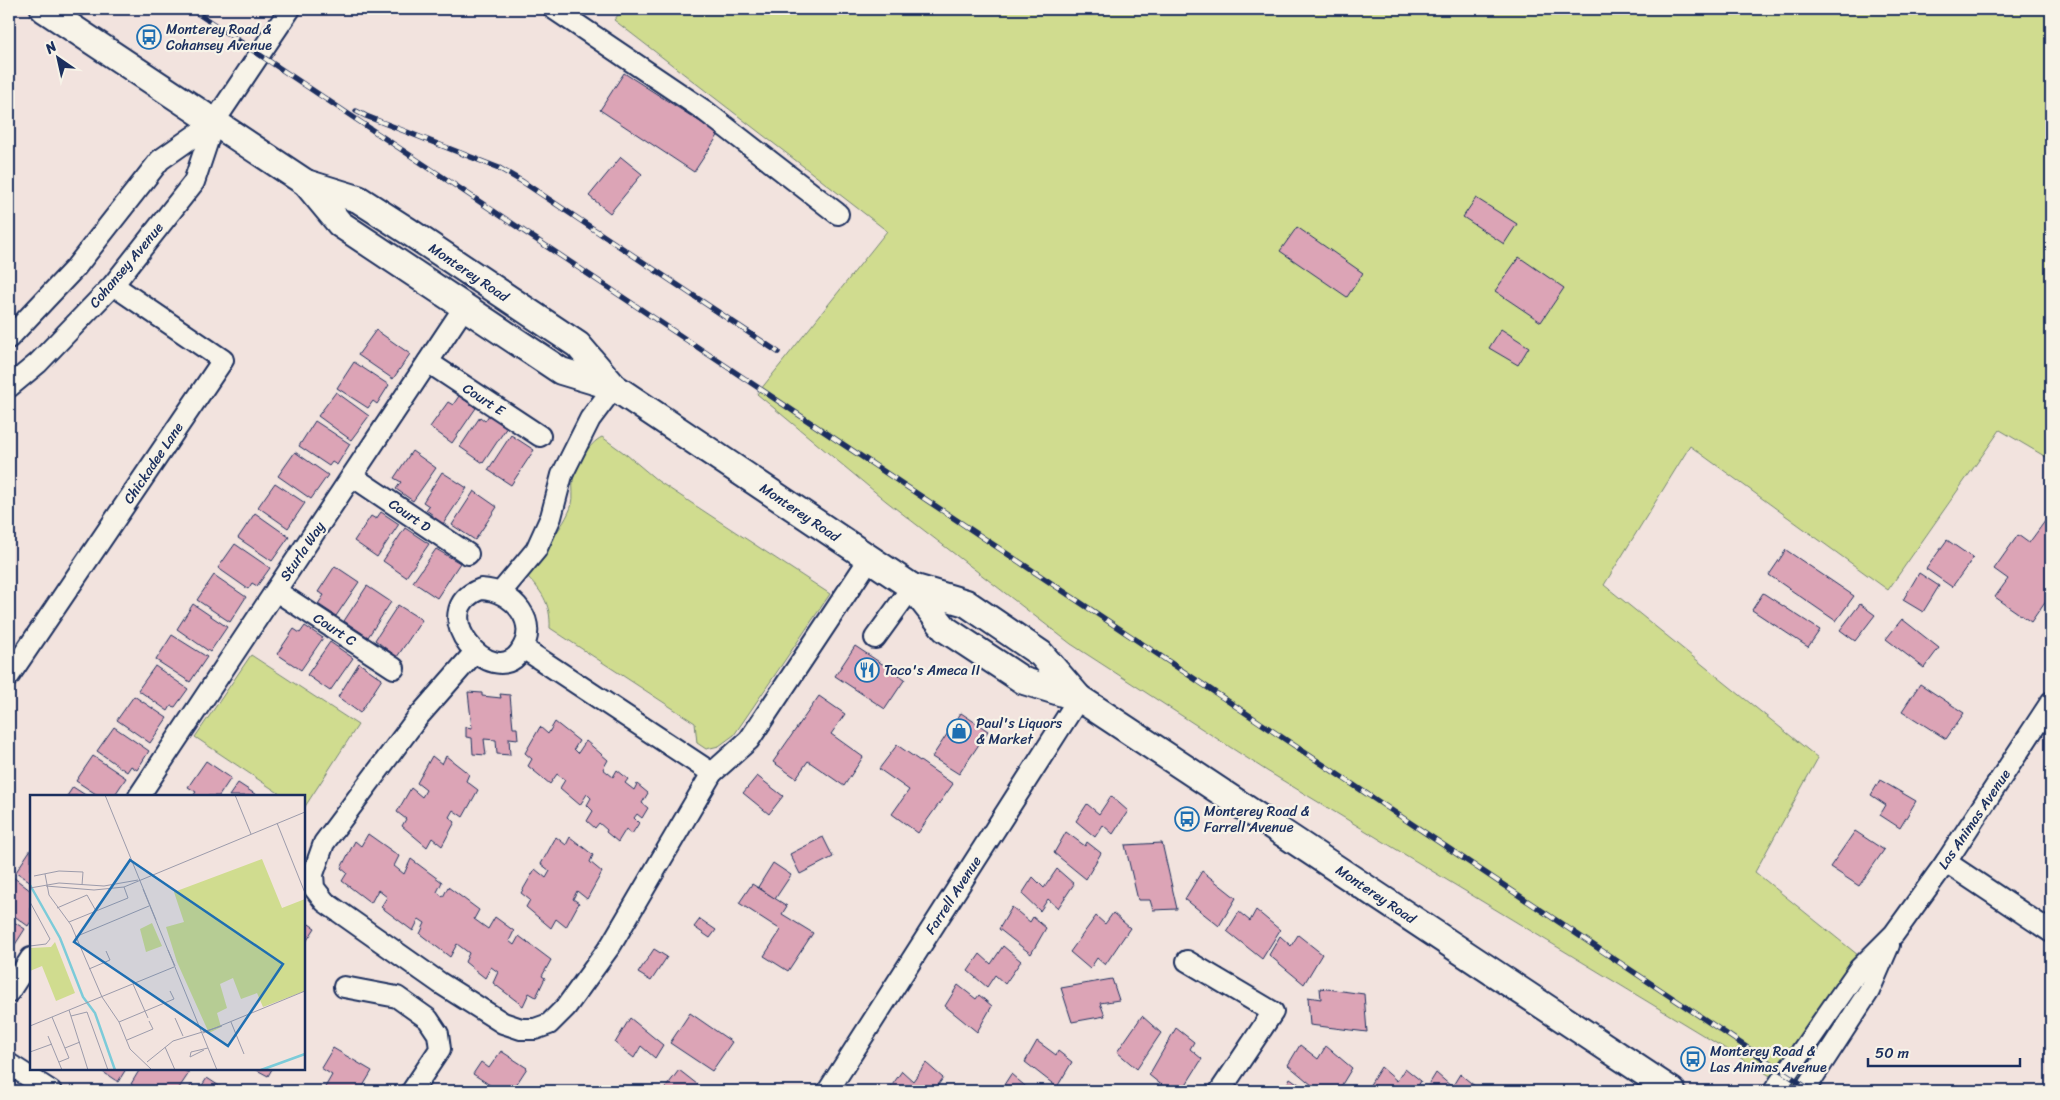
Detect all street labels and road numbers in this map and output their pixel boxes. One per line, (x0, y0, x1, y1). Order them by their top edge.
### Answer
street label: Cohansey Avenue (83, 217, 170, 314)
street label: Monterey Road (423, 236, 516, 310)
street label: Court E (457, 376, 511, 423)
street label: Chickadee Lane (117, 417, 190, 509)
street label: Monterey Road (754, 476, 847, 550)
street label: Court D (383, 492, 437, 539)
street label: Sturla Way (273, 516, 332, 586)
street label: Court C (308, 606, 362, 653)
street label: Las Animas Avenue (1931, 764, 2018, 875)
street label: Farrell Avenue (919, 851, 988, 940)
street label: Monterey Road (1330, 858, 1423, 932)

